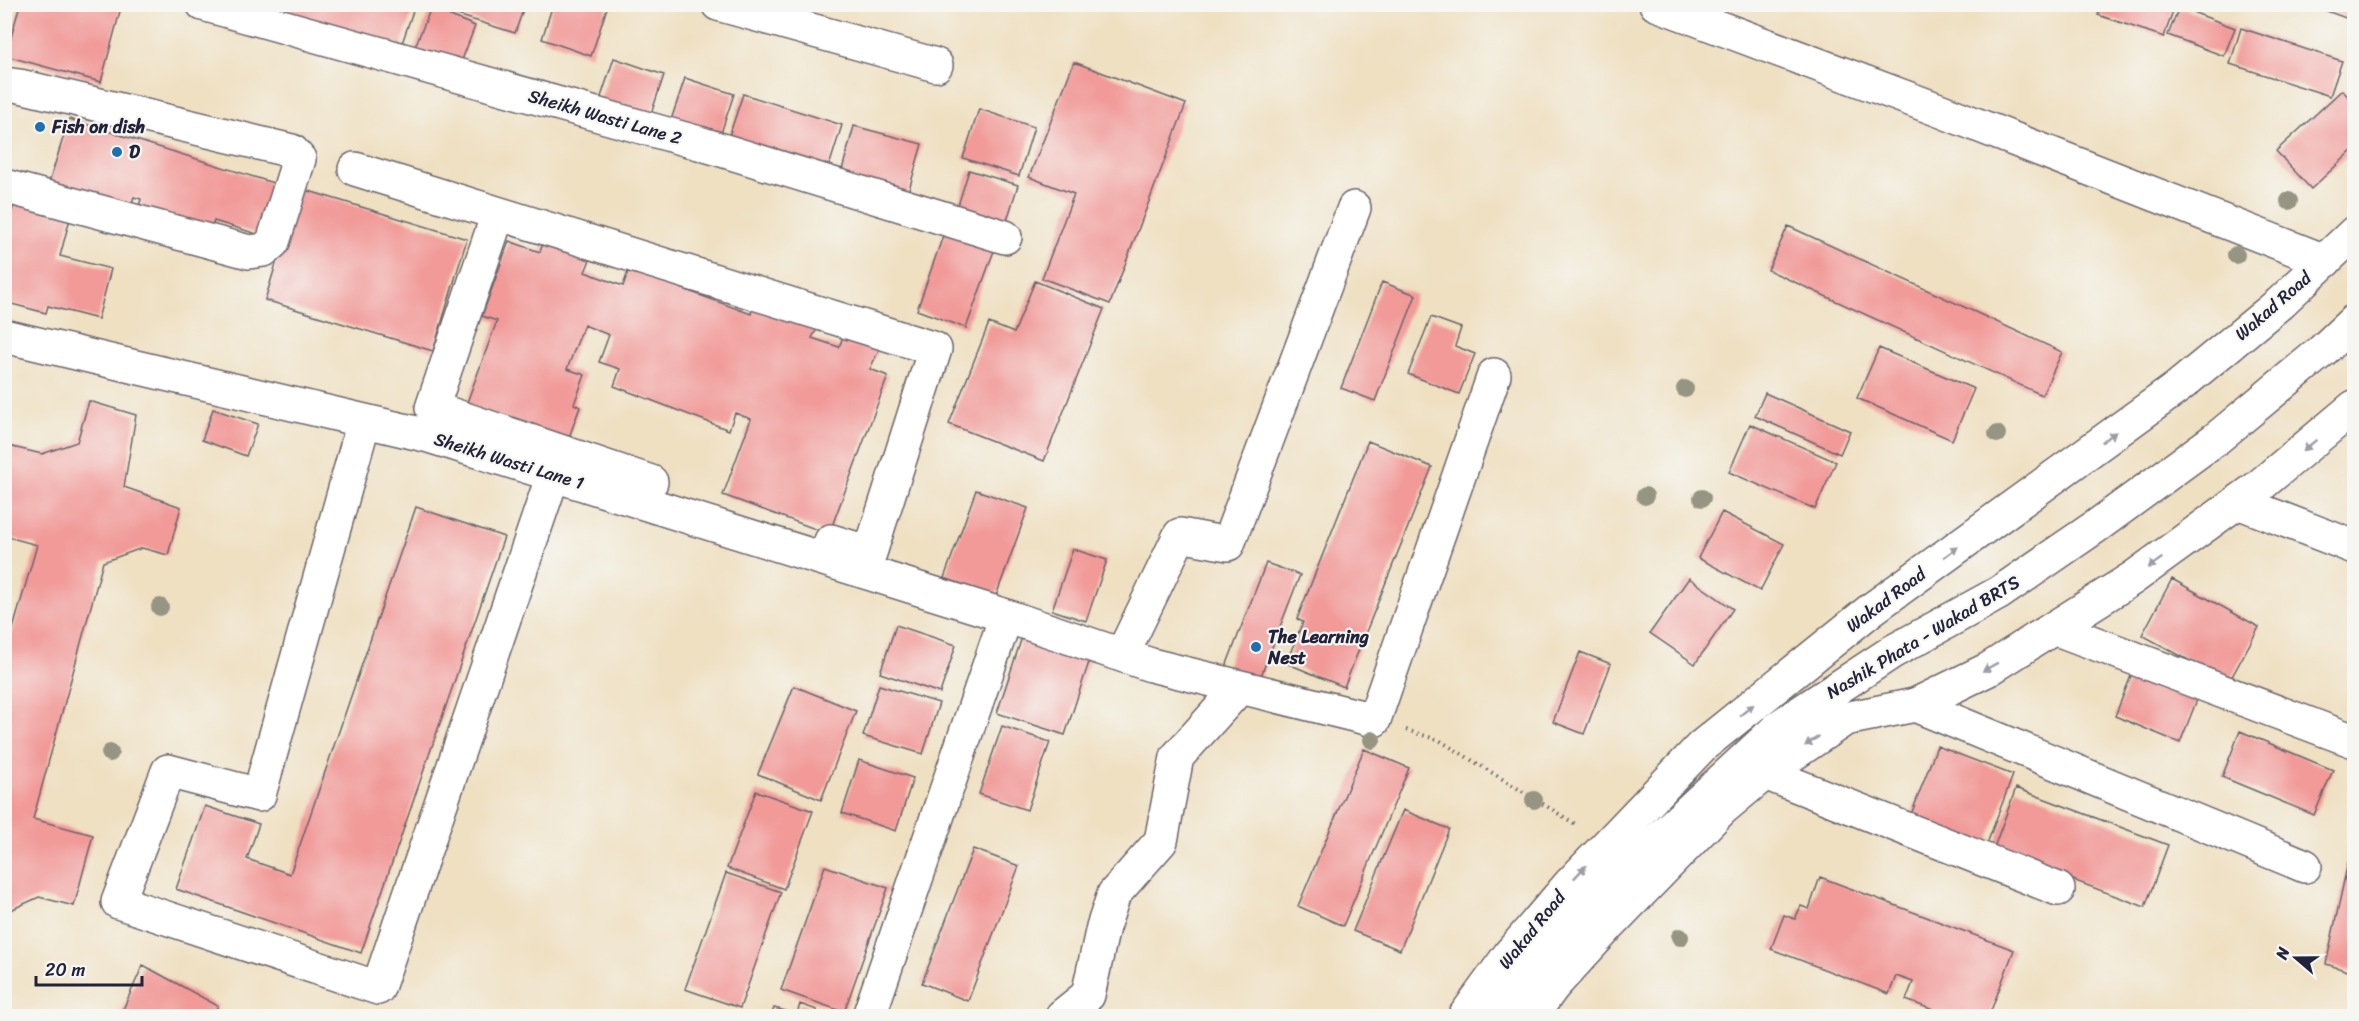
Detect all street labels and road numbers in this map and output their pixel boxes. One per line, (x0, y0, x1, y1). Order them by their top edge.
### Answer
street label: Sheikh Wasti Lane 2 (525, 80, 685, 154)
street label: Wakad Road (2227, 262, 2320, 349)
street label: Sheikh Wasti Lane 1 (430, 423, 588, 499)
street label: Wakad Road (1839, 558, 1934, 641)
street label: Nashik Phata - Wakad BRTS (1820, 566, 2026, 708)
street label: Wakad Road (1490, 882, 1575, 977)

